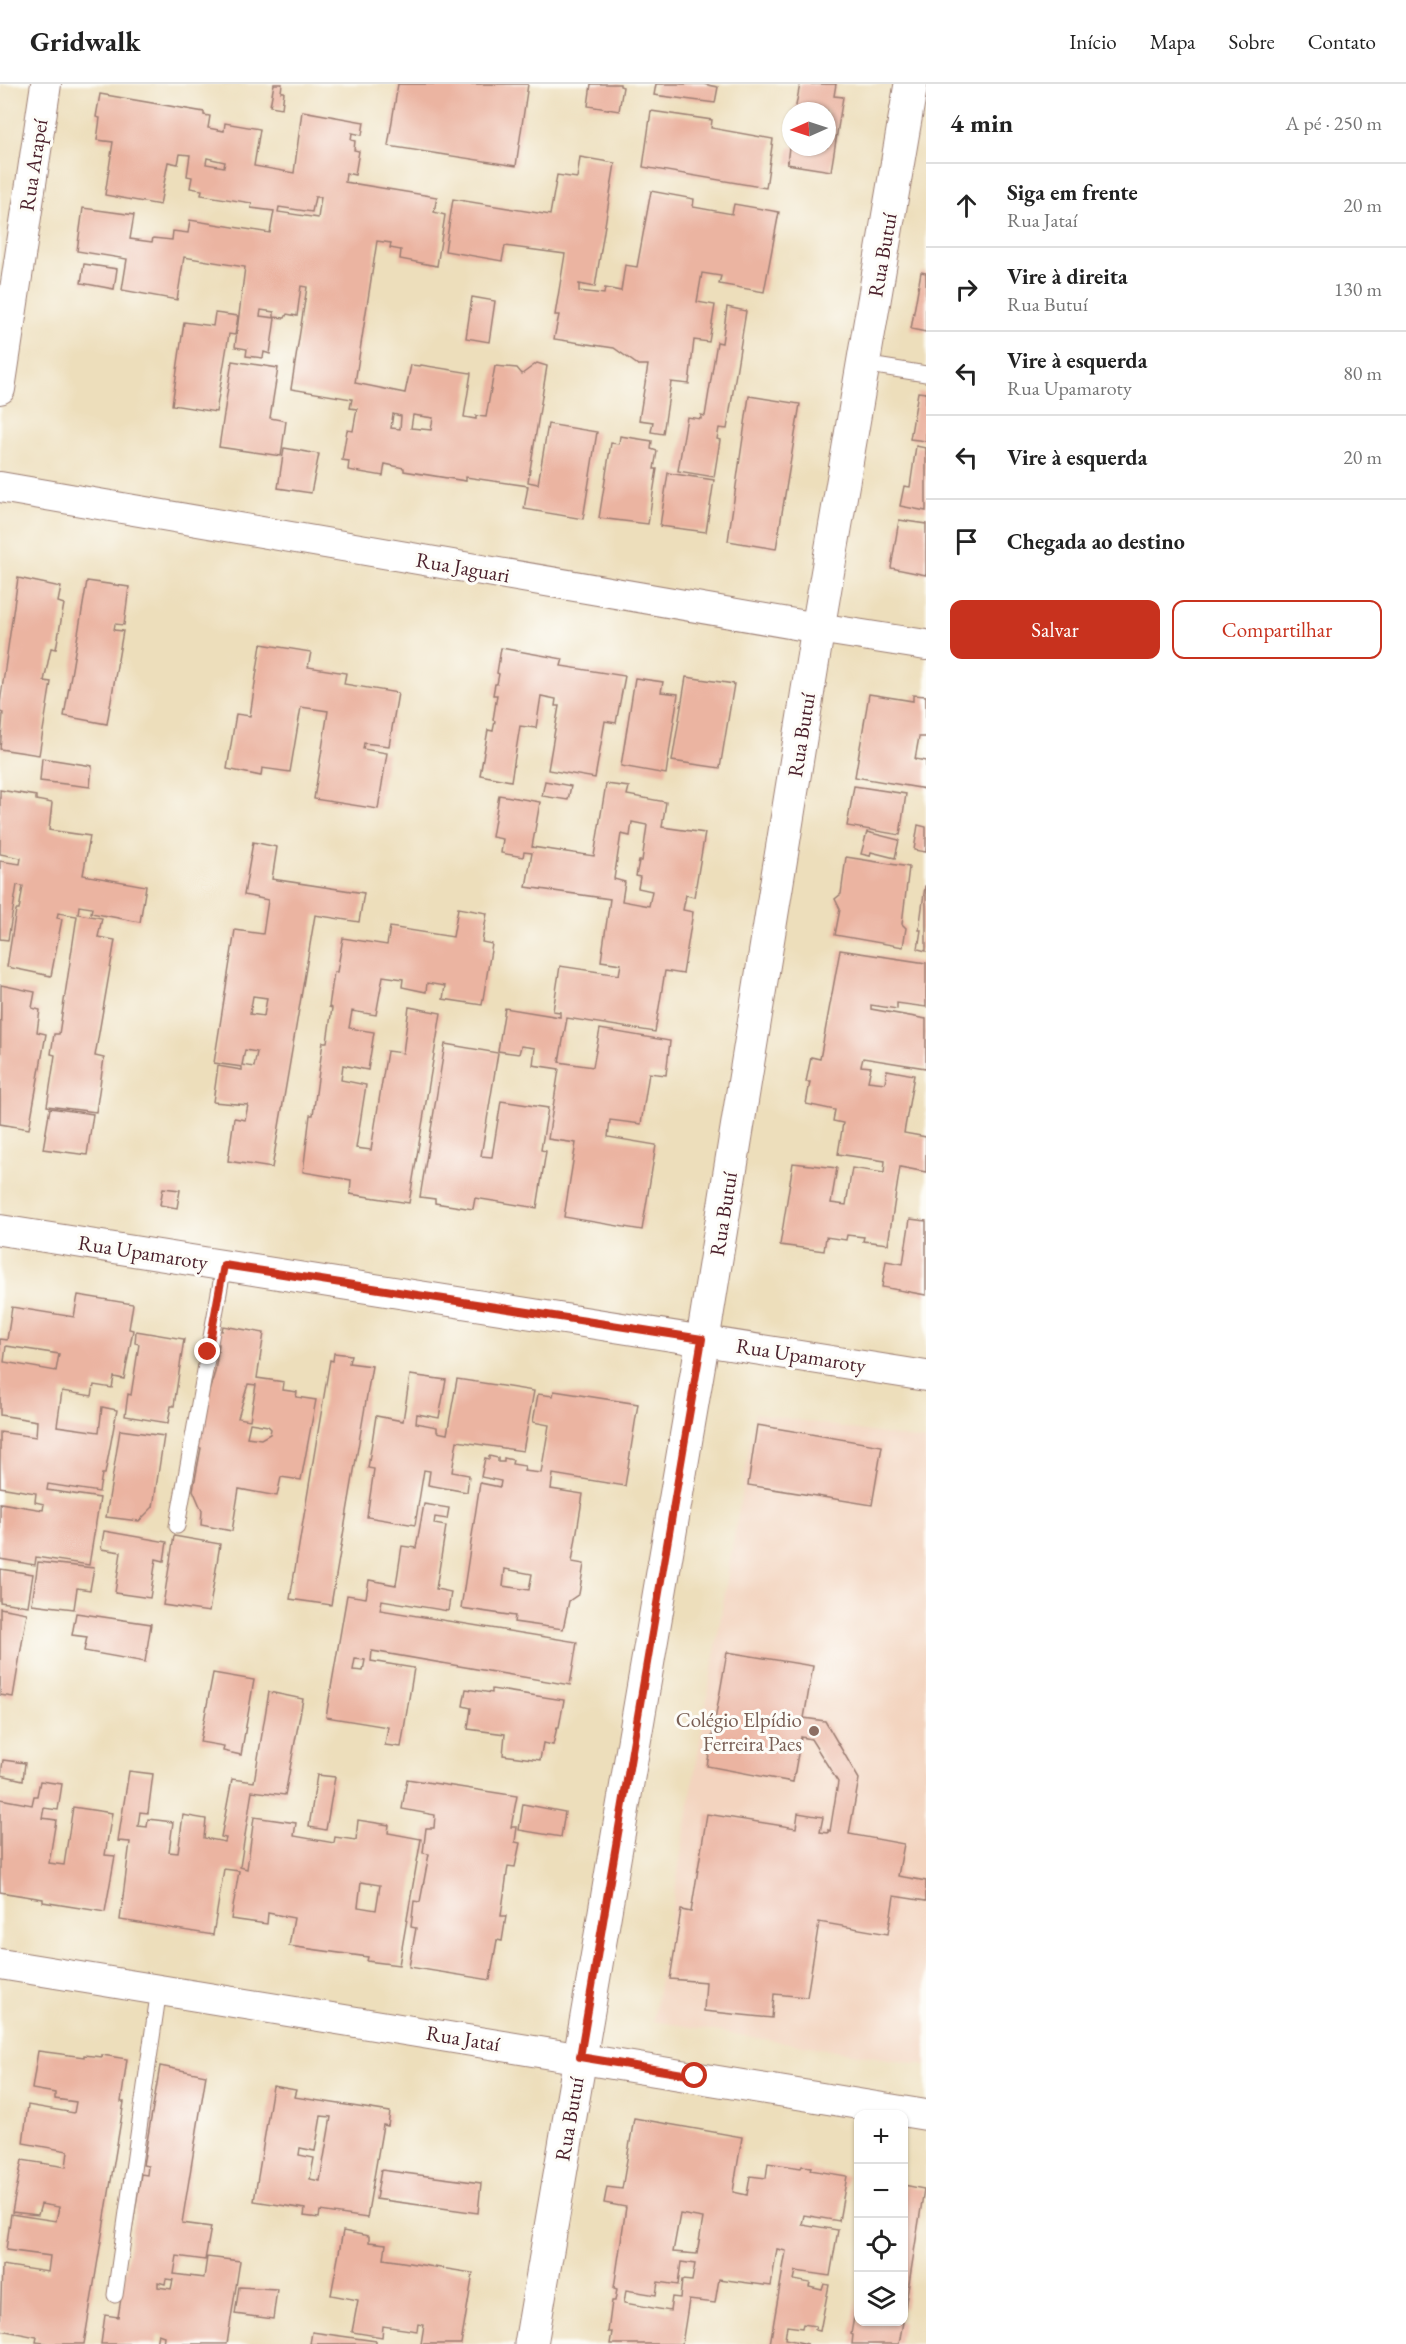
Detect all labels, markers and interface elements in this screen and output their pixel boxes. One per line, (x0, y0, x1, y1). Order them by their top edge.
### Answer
text: Gridwalk (30, 23, 141, 59)
text: Início (1069, 28, 1117, 55)
text: Mapa (1150, 28, 1195, 55)
text: Sobre (1228, 28, 1275, 55)
text: Contato (1308, 28, 1376, 55)
north arrow (782, 102, 836, 156)
text: 4 min (950, 106, 1013, 140)
text: A pé · 250 m (1286, 110, 1382, 136)
street label: Rua Arapeí (12, 116, 54, 213)
text: Siga em frente (1007, 178, 1138, 207)
icon: ahead (950, 189, 983, 222)
text: 20 m (1343, 192, 1382, 218)
text: Rua Jataí (1007, 207, 1078, 233)
street label: Rua Butuí (861, 210, 903, 299)
text: Vire à direita (1007, 262, 1128, 291)
icon: right (950, 273, 983, 306)
text: 130 m (1334, 276, 1382, 302)
text: Rua Butuí (1007, 291, 1088, 317)
text: Vire à esquerda (1007, 346, 1147, 375)
icon: left (950, 357, 983, 390)
text: 80 m (1343, 360, 1382, 386)
text: Rua Upamaroty (1007, 375, 1132, 401)
icon: left (950, 441, 983, 474)
text: Vire à esquerda (1007, 443, 1147, 472)
text: 20 m (1343, 444, 1382, 470)
icon: arrive (950, 525, 983, 558)
text: Chegada ao destino (1007, 527, 1185, 556)
street label: Rua Jaguari (414, 545, 512, 589)
button: Salvar (950, 600, 1160, 659)
button: Compartilhar (1172, 600, 1382, 659)
street label: Rua Butuí (781, 690, 821, 779)
street label: Rua Butuí (703, 1169, 743, 1258)
street label: Rua Upamaroty (76, 1228, 211, 1276)
street label: Rua Upamaroty (734, 1331, 869, 1379)
route end (194, 1338, 220, 1364)
place label: Colégio Elpídio Ferreira Paes (676, 1706, 802, 1757)
marker: Colégio Elpídio Ferreira Paes (807, 1724, 821, 1738)
street label: Rua Jataí (424, 2019, 503, 2057)
route start (681, 2062, 707, 2088)
street label: Rua Butuí (548, 2074, 590, 2163)
map controls (854, 2110, 908, 2326)
button: + (854, 2110, 908, 2164)
button: − (854, 2164, 908, 2218)
button: locate (854, 2218, 908, 2272)
button: layers (854, 2272, 908, 2326)

